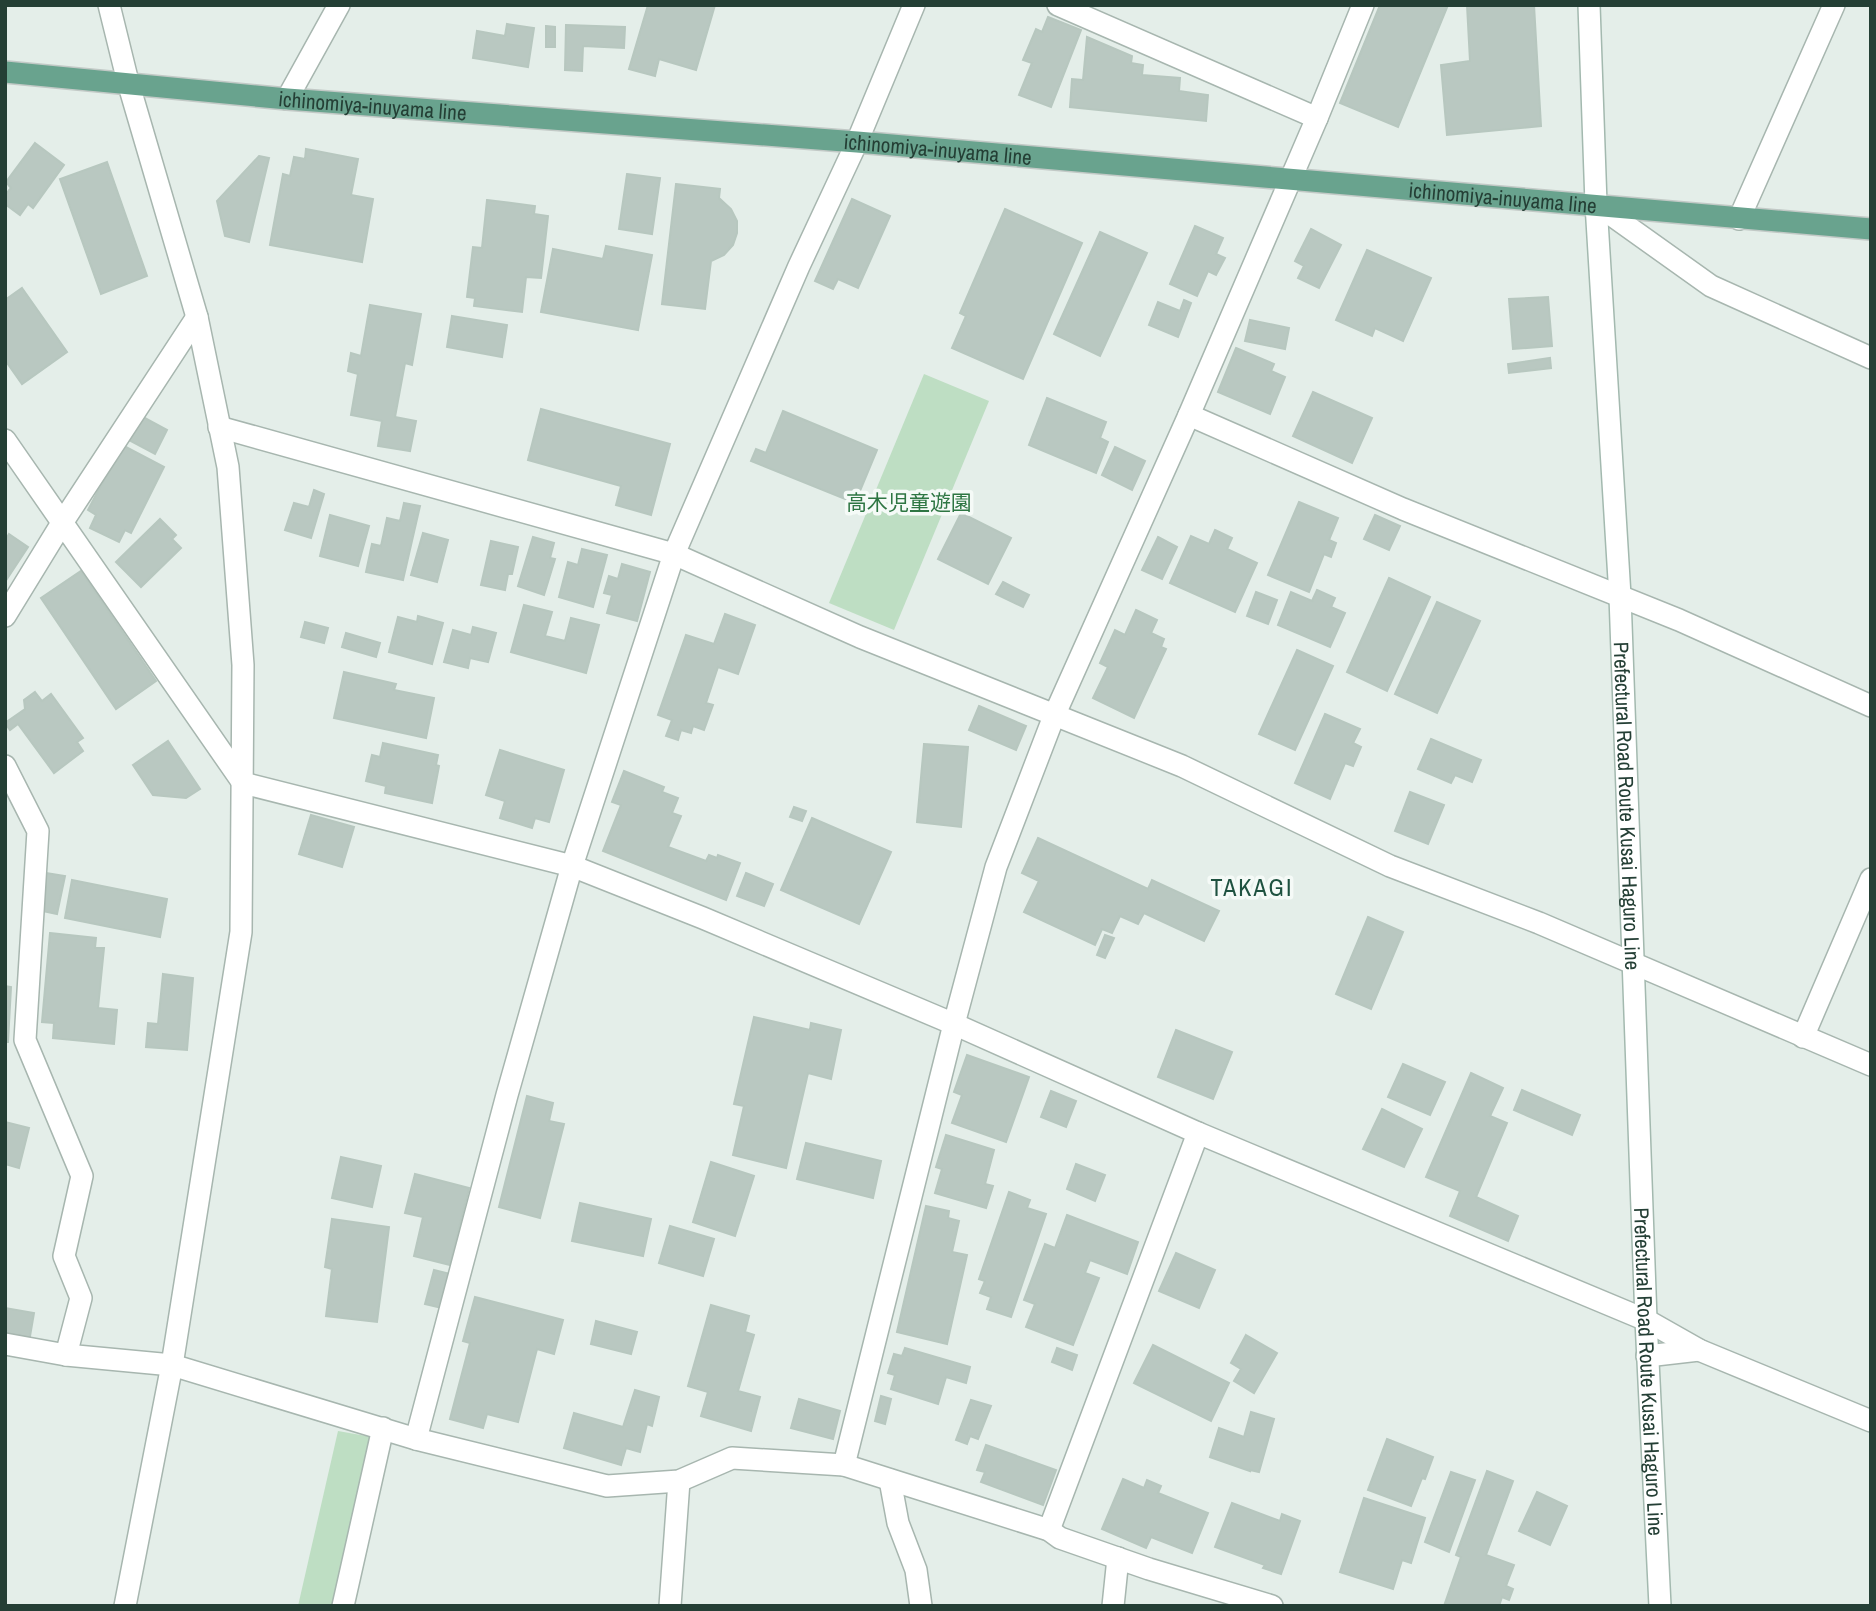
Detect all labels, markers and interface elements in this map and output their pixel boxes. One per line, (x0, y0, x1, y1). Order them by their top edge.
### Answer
street label: ichinomiya-inuyama line (277, 84, 468, 127)
street label: ichinomiya-inuyama line (843, 127, 1033, 171)
street label: ichinomiya-inuyama line (1407, 175, 1598, 220)
park label: 高木児童遊園 (846, 488, 972, 517)
street label: Prefectural Road Route Kusai Haguro Line (1607, 641, 1648, 971)
district label: TAKAGI (1211, 871, 1293, 903)
street label: Prefectural Road Route Kusai Haguro Line (1627, 1207, 1671, 1536)

